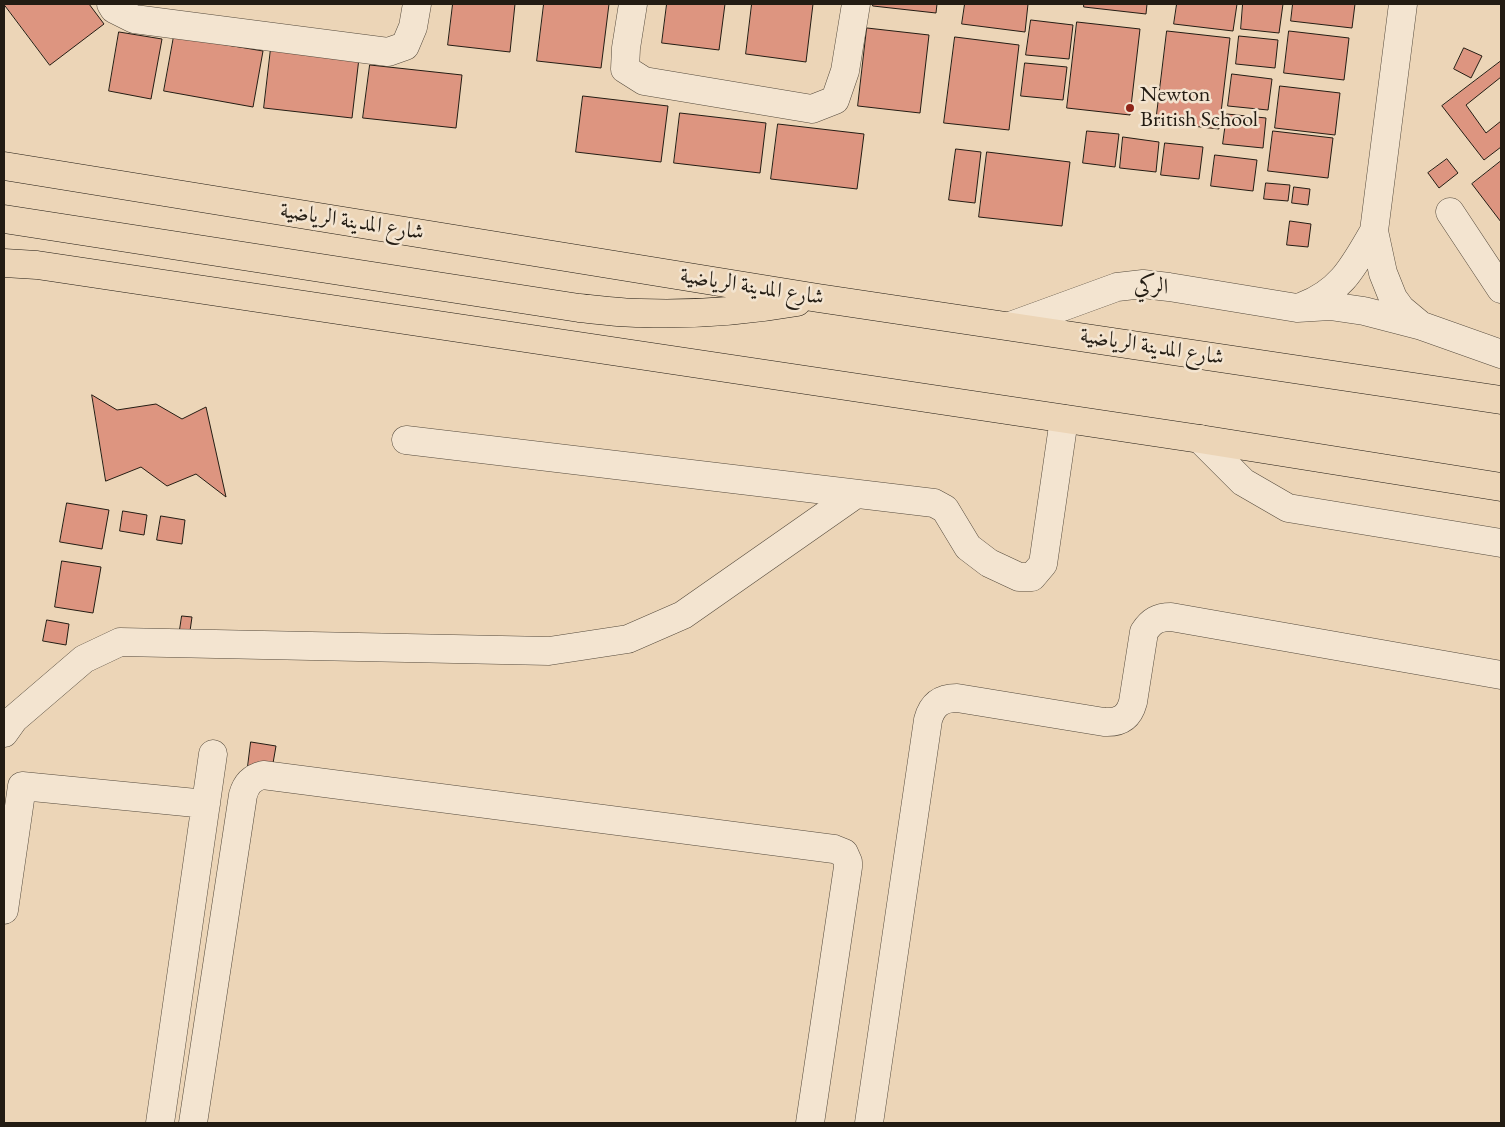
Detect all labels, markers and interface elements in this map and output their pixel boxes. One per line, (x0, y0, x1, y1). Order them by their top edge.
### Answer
place label: Newton British School (1140, 82, 1258, 134)
marker: Newton British School (1124, 102, 1136, 114)
street label: شارع المدينة الرياضية (278, 198, 426, 246)
street label: شارع المدينة الرياضية (678, 263, 826, 311)
street label: الركي (1133, 273, 1169, 301)
street label: شارع المدينة الرياضية (1078, 323, 1226, 371)

